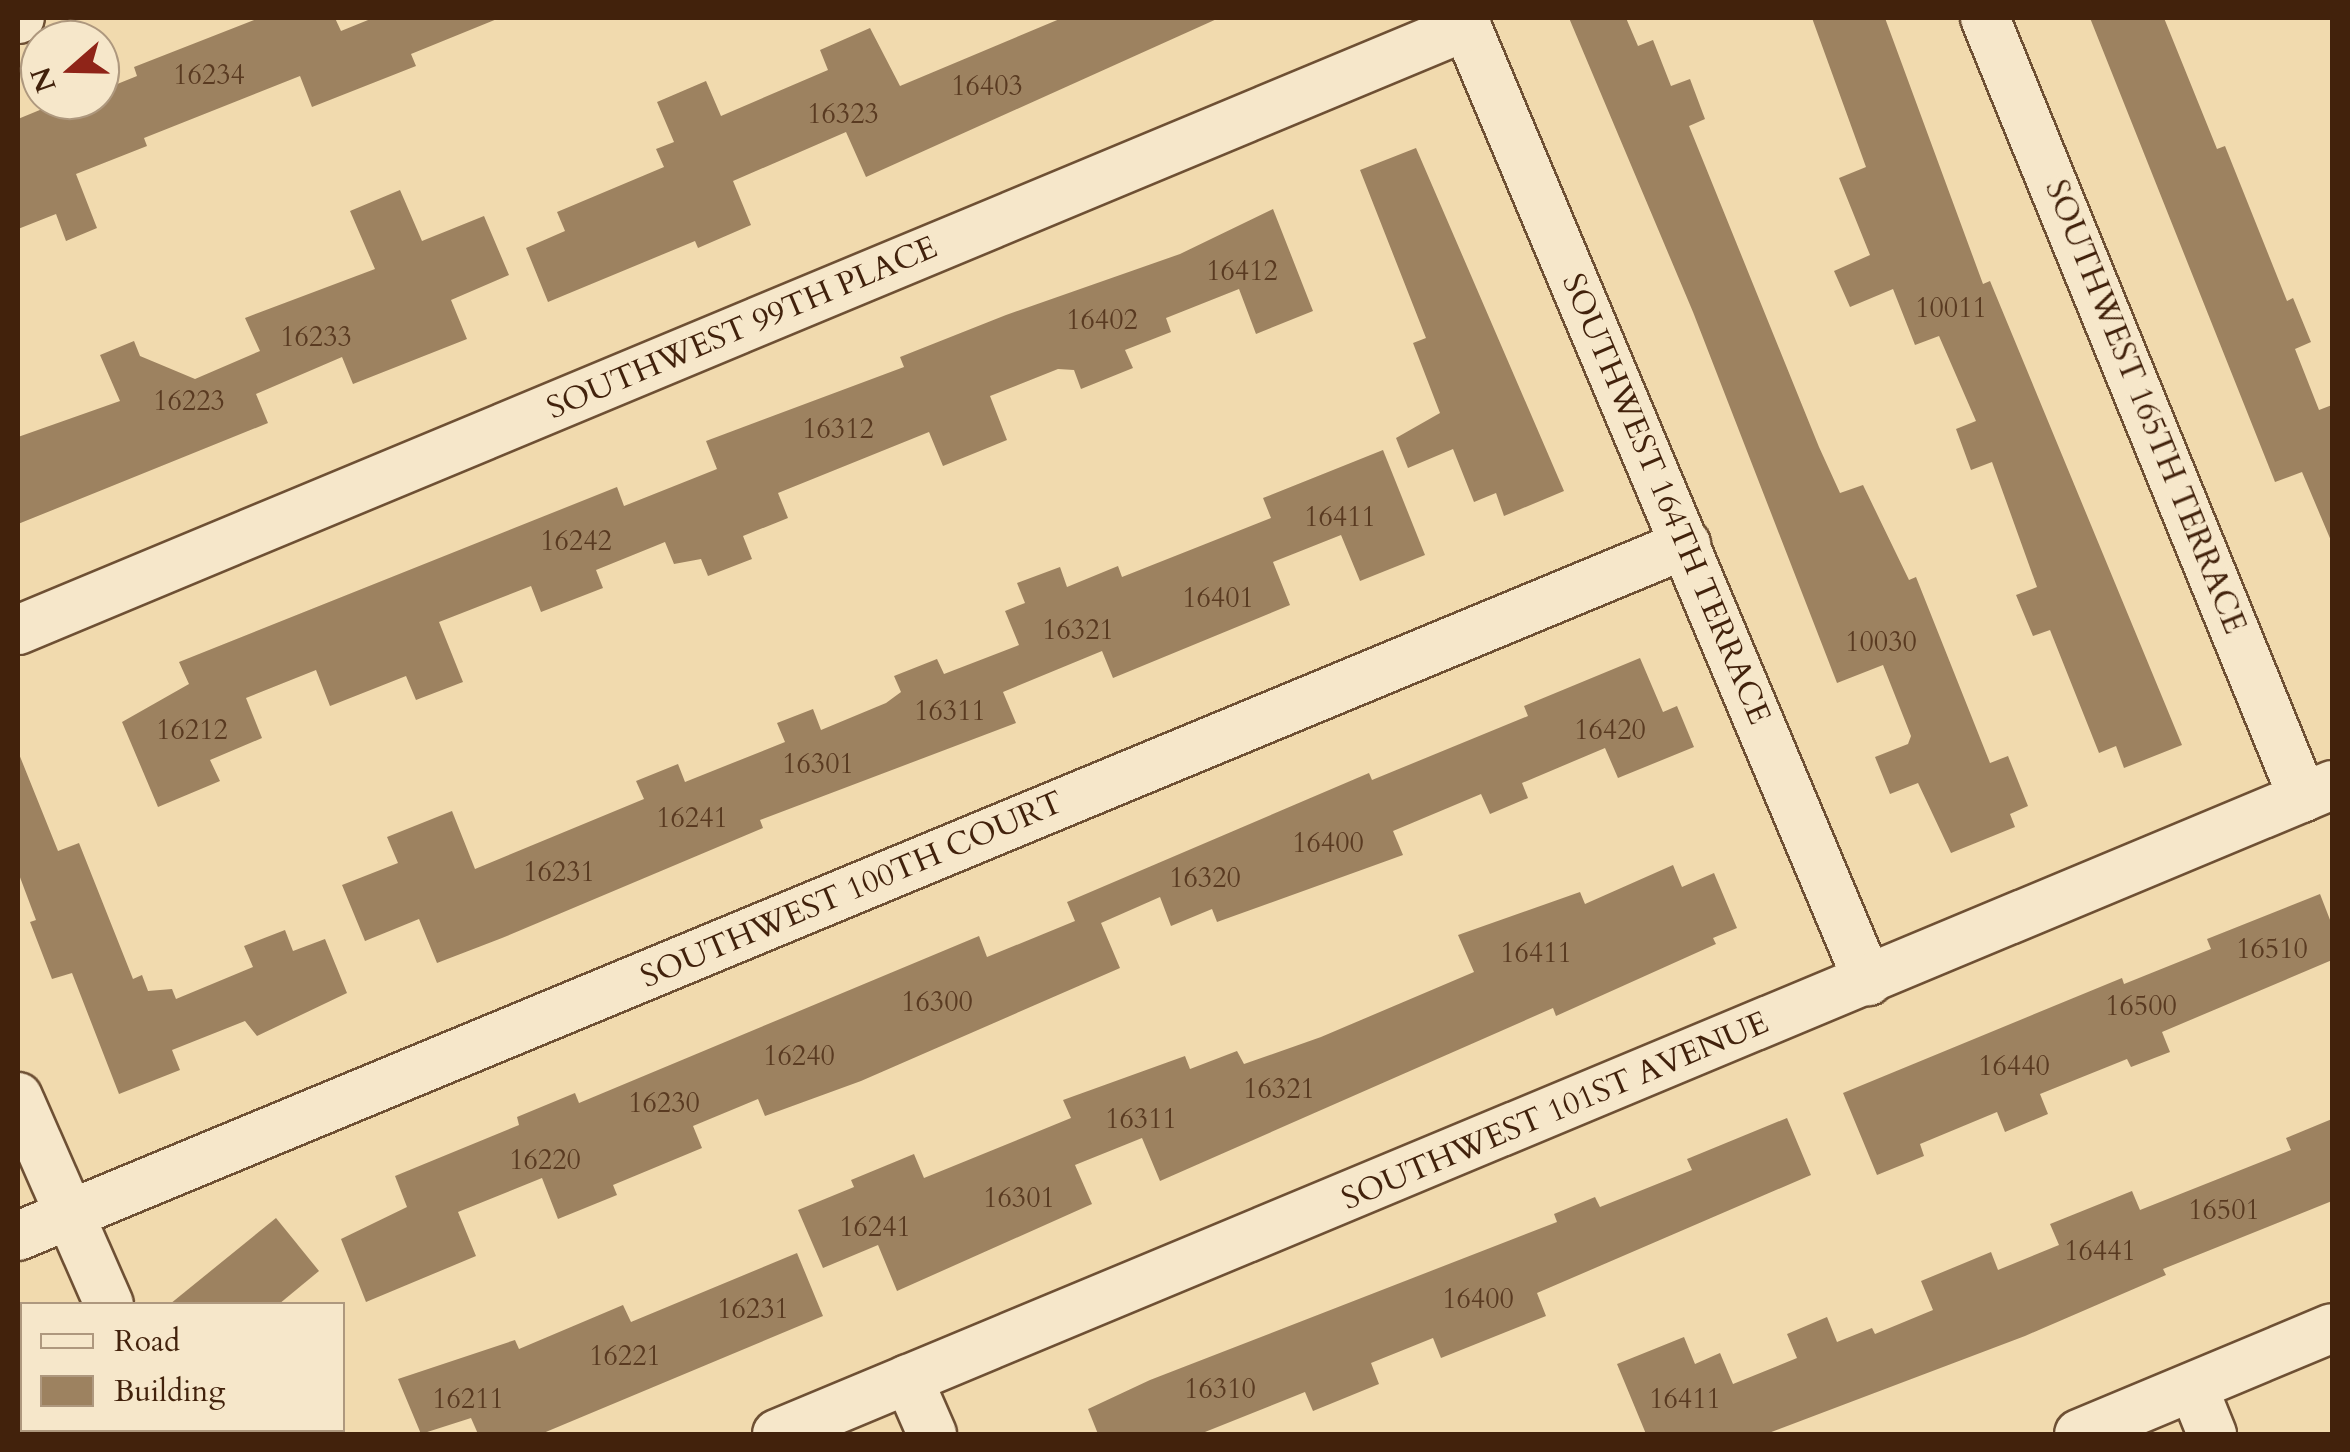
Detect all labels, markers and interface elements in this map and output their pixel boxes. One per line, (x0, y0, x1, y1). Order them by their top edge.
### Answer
north arrow (20, 20, 120, 120)
house number: 16234 (173, 58, 245, 92)
text: N (22, 62, 66, 97)
house number: 16403 (951, 69, 1023, 103)
house number: 16323 (807, 97, 879, 131)
street label: SOUTHWEST 165TH TERRACE (2036, 175, 2254, 639)
street label: SOUTHWEST 99TH PLACE (541, 228, 943, 428)
house number: 16412 (1206, 254, 1278, 288)
street label: SOUTHWEST 164TH TERRACE (1553, 268, 1779, 730)
house number: 10011 (1915, 291, 1987, 325)
house number: 16402 (1066, 303, 1138, 337)
house number: 16233 (280, 320, 352, 354)
house number: 16223 (153, 384, 225, 418)
house number: 16312 (802, 412, 874, 446)
house number: 16411 (1304, 500, 1376, 534)
house number: 16242 (540, 524, 612, 558)
house number: 16401 (1182, 581, 1254, 615)
house number: 16321 (1042, 613, 1114, 647)
house number: 10030 (1845, 625, 1917, 659)
house number: 16311 (914, 694, 986, 728)
house number: 16212 (156, 713, 228, 747)
house number: 16420 (1574, 713, 1646, 747)
house number: 16301 (782, 747, 854, 781)
street label: SOUTHWEST 100TH COURT (635, 783, 1069, 997)
house number: 16241 (656, 801, 728, 835)
house number: 16400 (1292, 826, 1364, 860)
house number: 16231 (523, 855, 595, 889)
house number: 16320 (1169, 861, 1241, 895)
house number: 16510 (2236, 932, 2308, 966)
house number: 16411 (1500, 936, 1572, 970)
house number: 16300 (901, 985, 973, 1019)
house number: 16500 (2105, 989, 2177, 1023)
street label: SOUTHWEST 101ST AVENUE (1336, 1004, 1774, 1218)
house number: 16240 (763, 1039, 835, 1073)
house number: 16440 (1978, 1049, 2050, 1083)
house number: 16321 (1243, 1072, 1315, 1106)
house number: 16230 (628, 1086, 700, 1120)
house number: 16311 (1105, 1102, 1177, 1136)
house number: 16220 (509, 1143, 581, 1177)
house number: 16301 (983, 1181, 1055, 1215)
house number: 16501 (2188, 1193, 2260, 1227)
house number: 16241 (839, 1210, 911, 1244)
house number: 16441 (2064, 1234, 2136, 1268)
house number: 16400 (1442, 1282, 1514, 1316)
house number: 16231 (717, 1292, 789, 1326)
legend (20, 1302, 345, 1432)
text: Road (114, 1321, 180, 1362)
house number: 16221 (589, 1339, 661, 1373)
text: Building (114, 1371, 225, 1412)
house number: 16310 (1184, 1372, 1256, 1406)
house number: 16211 (432, 1382, 504, 1416)
house number: 16411 (1649, 1382, 1721, 1416)

